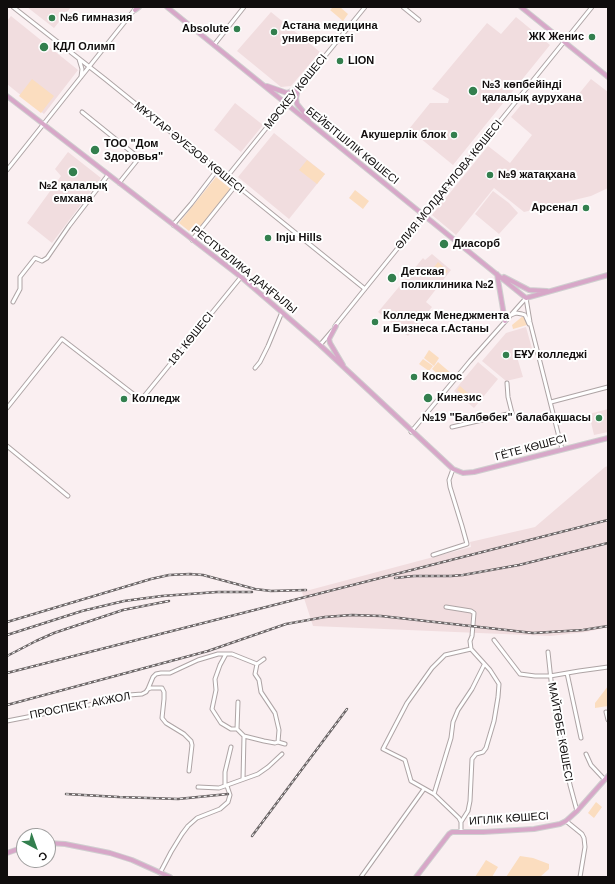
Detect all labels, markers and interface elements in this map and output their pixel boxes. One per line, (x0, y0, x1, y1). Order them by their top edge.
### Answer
place label: №6 гимназия (60, 11, 132, 25)
marker: №6 гимназия (47, 13, 57, 23)
place label: Астана медицина университеті (282, 19, 378, 45)
place label: Absolute (182, 22, 229, 36)
marker: Absolute (232, 24, 242, 34)
marker: Астана медицина университеті (269, 27, 279, 37)
place label: ЖК Женис (529, 30, 584, 44)
marker: ЖК Женис (587, 32, 597, 42)
place label: КДЛ Олимп (53, 40, 115, 54)
marker: КДЛ Олимп (38, 41, 50, 53)
street label: МӘСКЕУ КӨШЕСІ (262, 52, 330, 132)
place label: LION (348, 54, 374, 68)
marker: LION (335, 56, 345, 66)
place label: №3 көпбейінді қалалық аурухана (482, 78, 582, 104)
marker: №3 көпбейінді қалалық аурухана (467, 85, 479, 97)
street label: МҰХТАР ӘУЕЗОВ КӨШЕСІ (131, 99, 247, 197)
street label: БЕЙБІТШІЛІК КӨШЕСІ (303, 104, 401, 188)
street label: ӘЛИЯ МОЛДАҒҰЛОВА КӨШЕСІ (393, 118, 505, 252)
place label: Акушерлік блок (361, 128, 446, 142)
marker: Акушерлік блок (449, 130, 459, 140)
place label: ТОО "Дом Здоровья" (104, 137, 163, 163)
marker: ТОО "Дом Здоровья" (89, 144, 101, 156)
marker: №2 қалалық емхана (67, 166, 79, 178)
place label: №9 жатақхана (498, 168, 575, 182)
marker: №9 жатақхана (485, 170, 495, 180)
place label: №2 қалалық емхана (39, 179, 107, 205)
place label: Арсенал (531, 201, 578, 215)
marker: Арсенал (581, 203, 591, 213)
street label: РЕСПУБЛИКА ДАҢҒЫЛЫ (189, 223, 299, 317)
place label: Inju Hills (276, 231, 322, 245)
marker: Inju Hills (263, 233, 273, 243)
place label: Диасорб (453, 237, 500, 251)
marker: Диасорб (438, 238, 450, 250)
place label: Детская поликлиника №2 (401, 265, 494, 291)
marker: Детская поликлиника №2 (386, 272, 398, 284)
place label: Колледж Менеджмента и Бизнеса г.Астаны (383, 309, 509, 335)
street label: 181 КӨШЕСІ (165, 310, 217, 368)
marker: Колледж Менеджмента и Бизнеса г.Астаны (370, 317, 380, 327)
place label: ЕҰУ колледжі (514, 348, 587, 362)
marker: ЕҰУ колледжі (501, 350, 511, 360)
place label: Космос (422, 370, 462, 384)
marker: Космос (409, 372, 419, 382)
place label: Кинезис (437, 391, 482, 405)
place label: Колледж (132, 392, 180, 406)
marker: Кинезис (422, 392, 434, 404)
marker: Колледж (119, 394, 129, 404)
place label: №19 "Балбөбек" балабақшасы (422, 411, 591, 425)
marker: №19 "Балбөбек" балабақшасы (594, 413, 604, 423)
street label: ГЁТЕ КӨШЕСІ (494, 432, 568, 464)
street label: МАЙТӨБЕ КӨШЕСІ (545, 681, 575, 783)
street label: ПРОСПЕКТ АКЖОЛ (29, 690, 131, 722)
street label: ИГІЛІК КӨШЕСІ (469, 810, 549, 828)
north arrow (16, 828, 56, 868)
text: С (36, 849, 50, 863)

